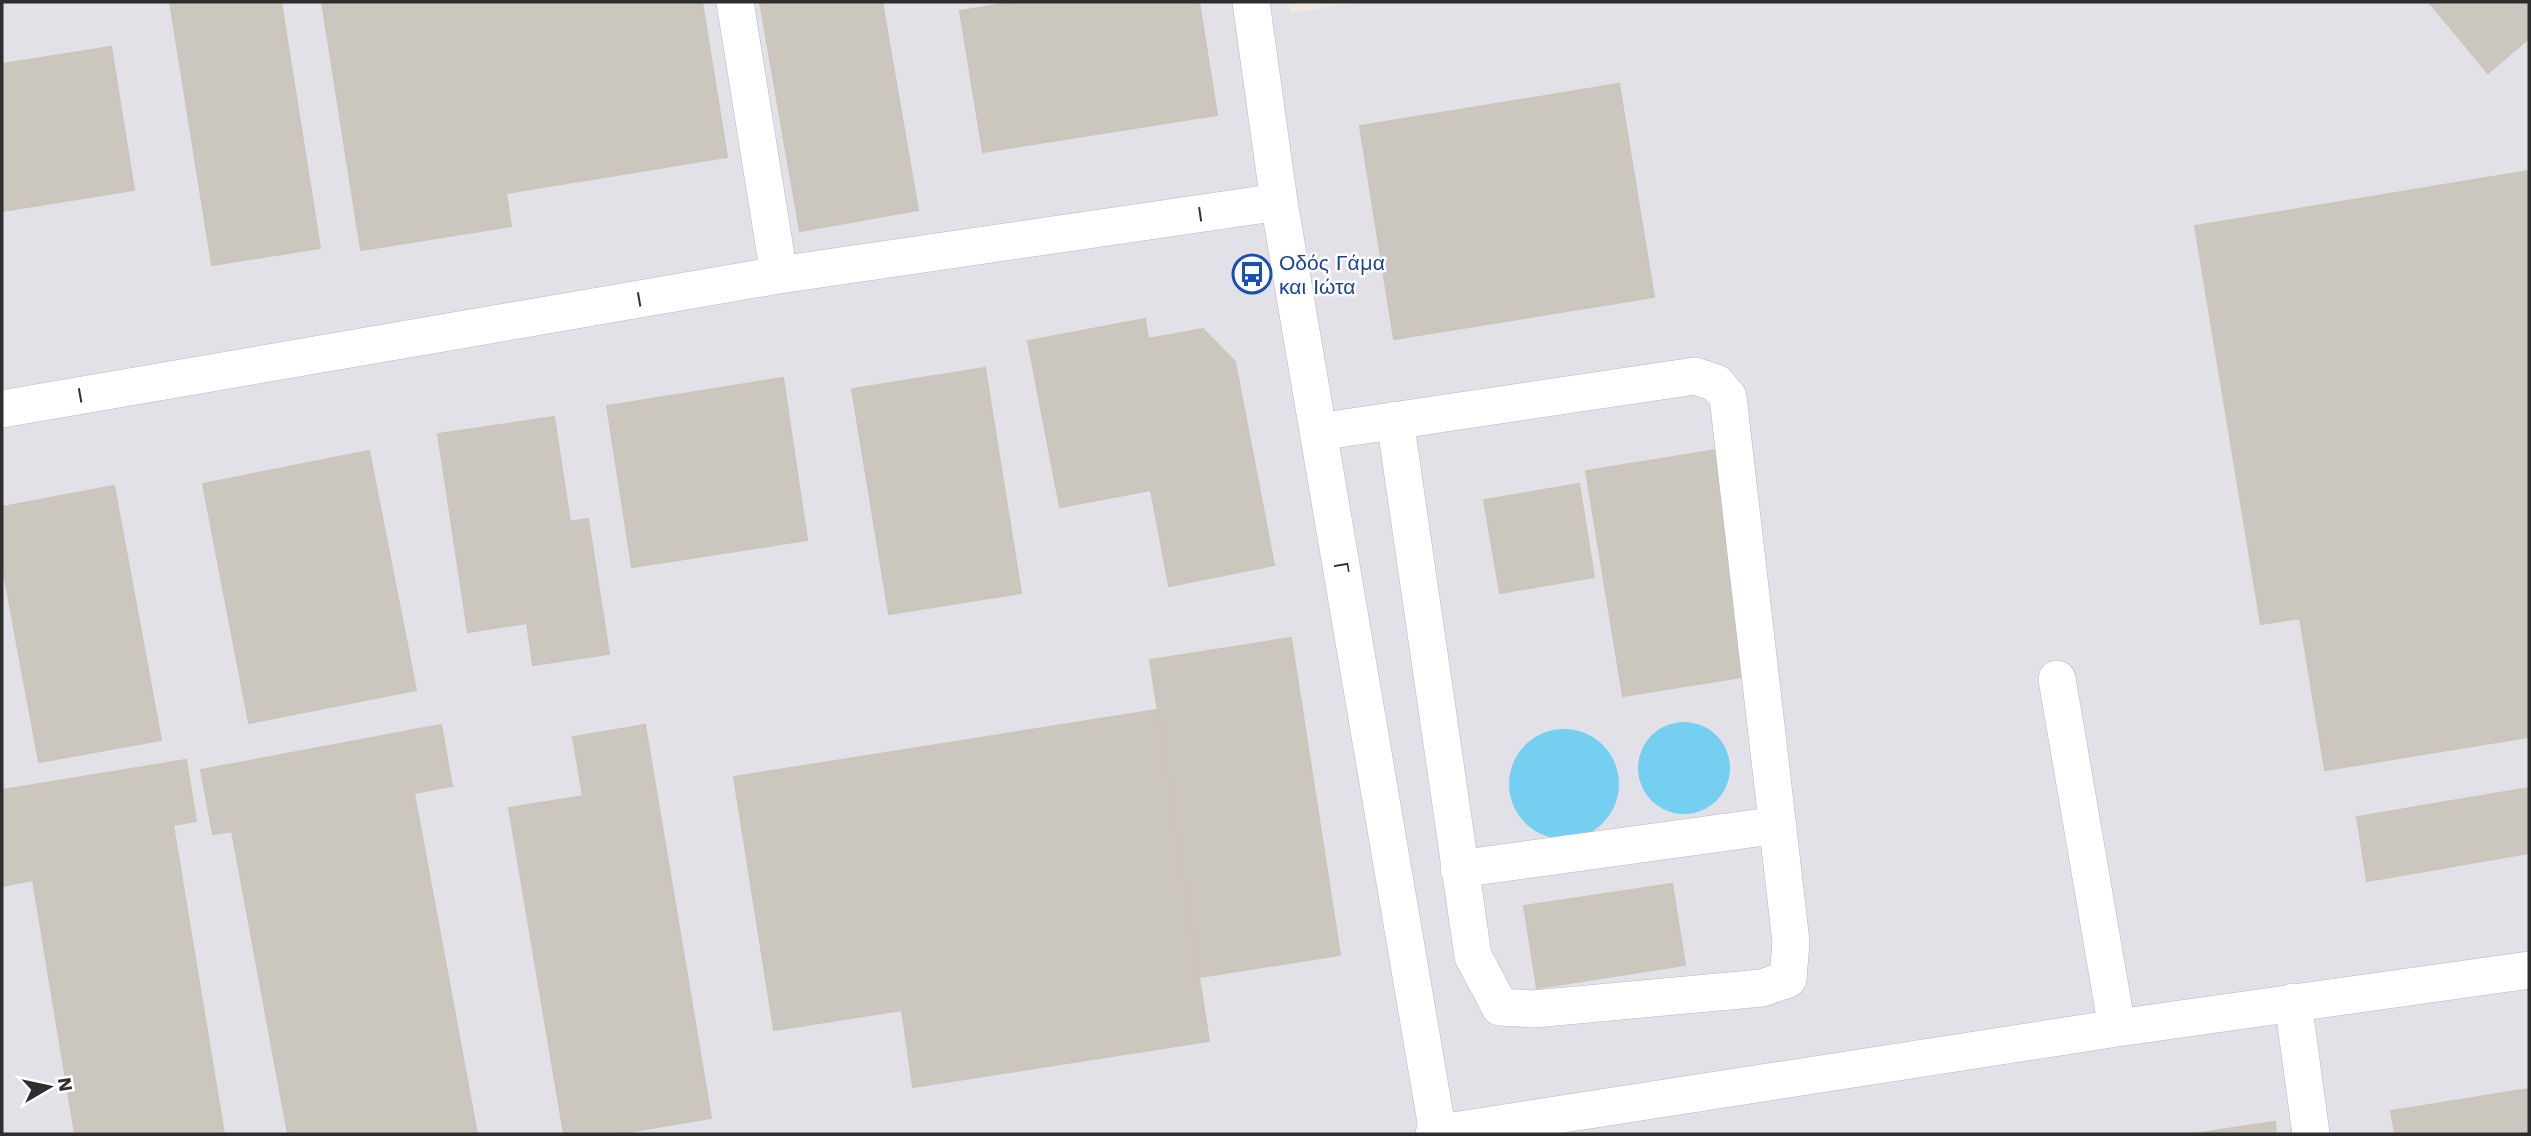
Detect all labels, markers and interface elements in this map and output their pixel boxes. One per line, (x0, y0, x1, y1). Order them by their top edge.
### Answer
street label: Ι (1195, 201, 1205, 227)
place label: Οδός Γάμα και Ιώτα (1279, 250, 1385, 299)
bus stop icon: Οδός Γάμα και Ιώτα (1231, 253, 1273, 295)
street label: Ι (634, 286, 644, 312)
street label: Ι (75, 382, 85, 408)
street label: Γ (1329, 560, 1355, 576)
north arrow (14, 1052, 84, 1122)
text: N (53, 1076, 78, 1093)

